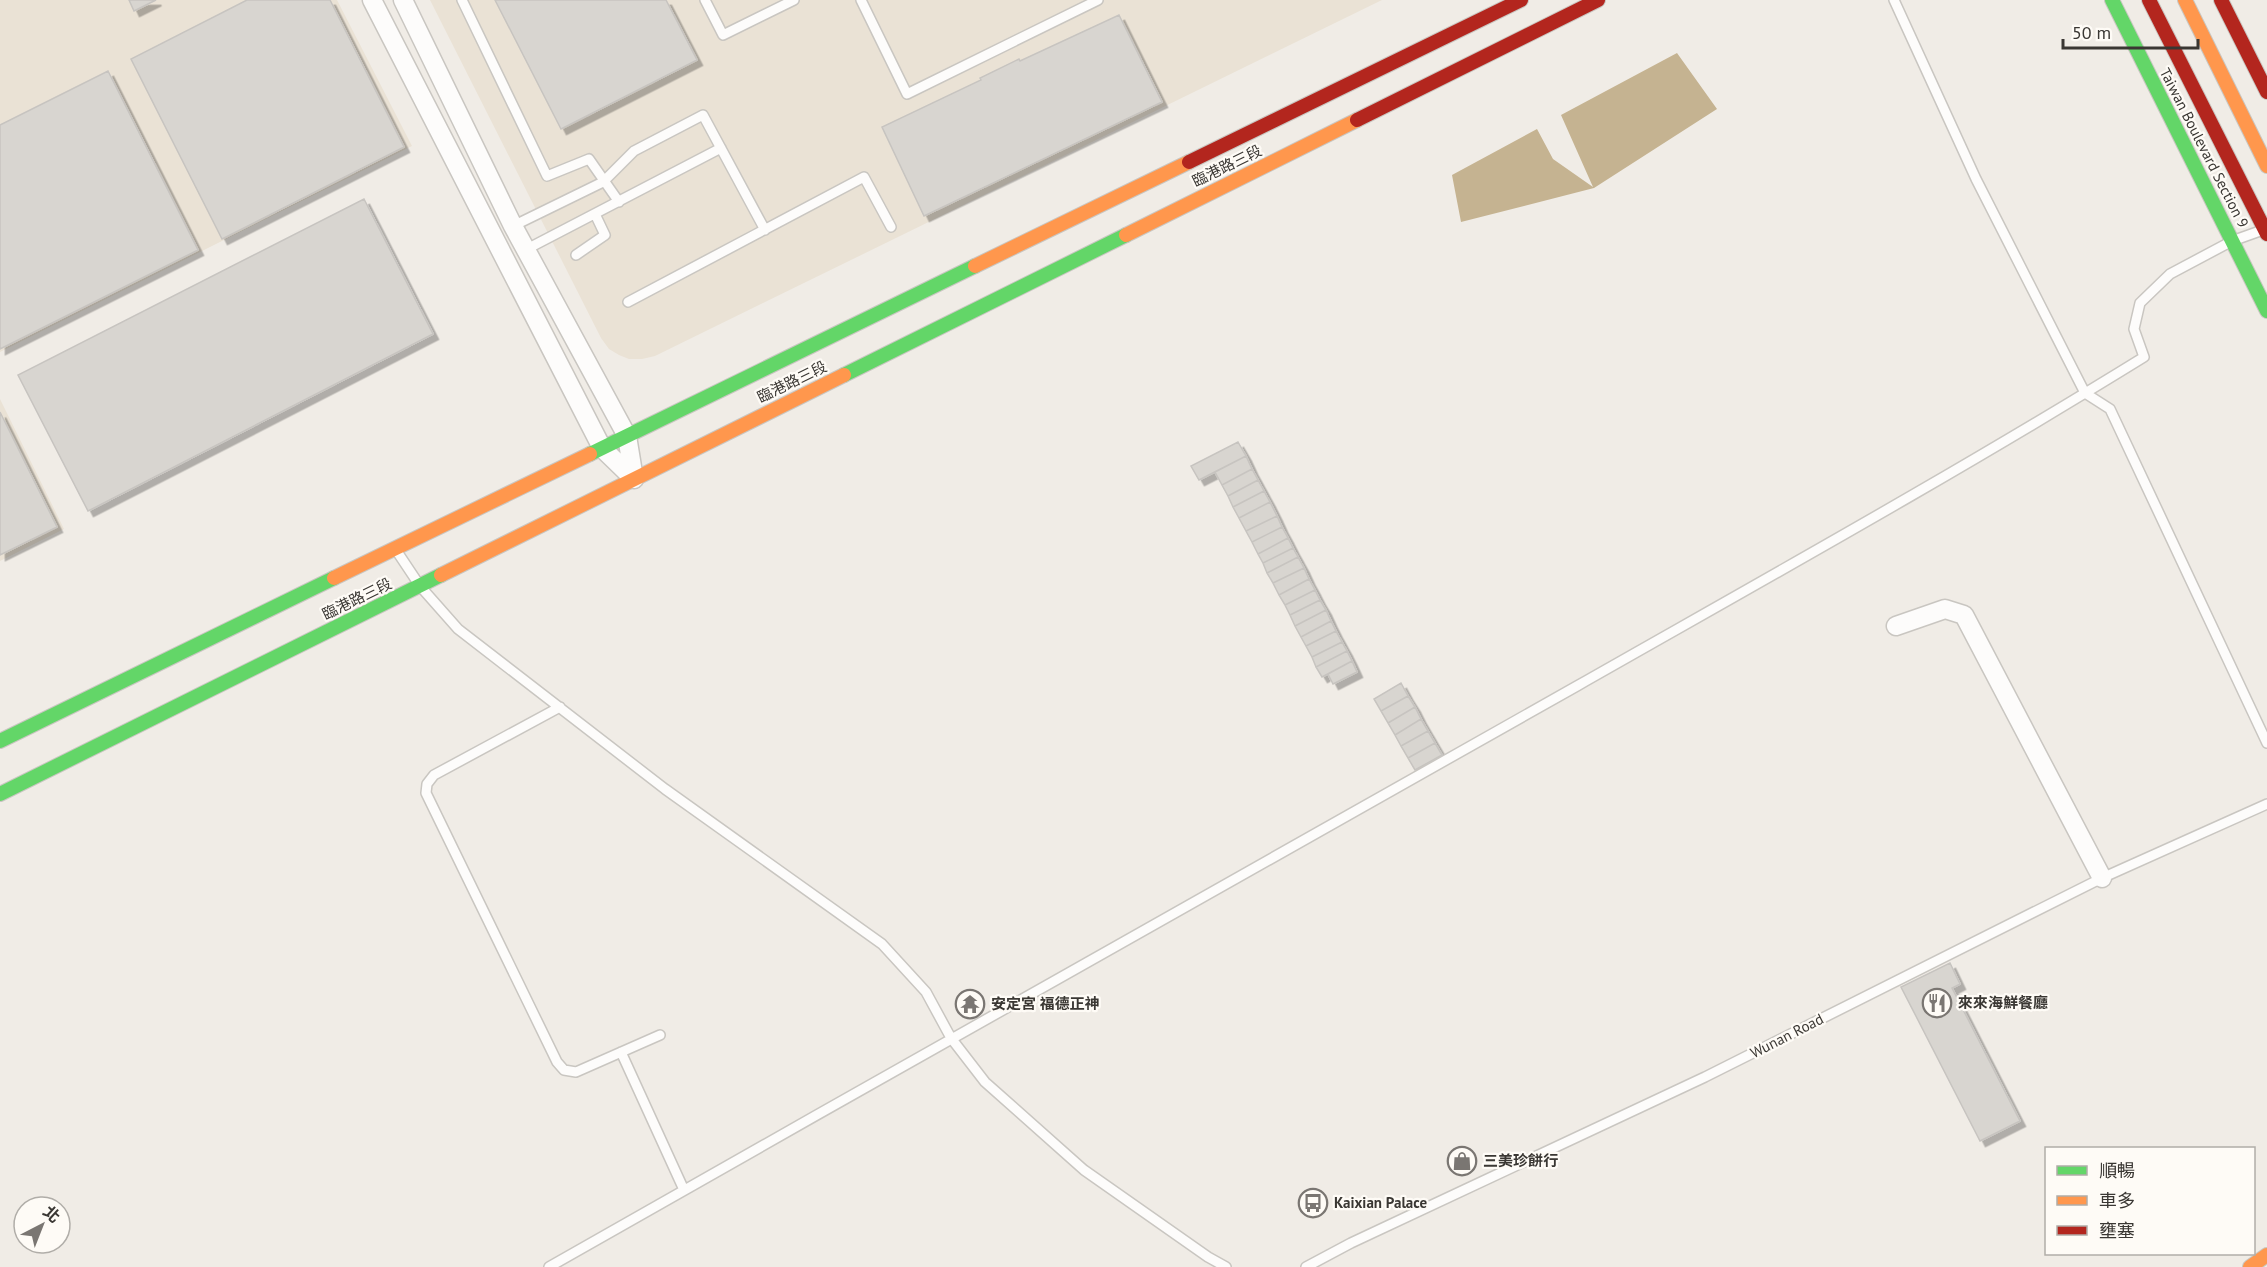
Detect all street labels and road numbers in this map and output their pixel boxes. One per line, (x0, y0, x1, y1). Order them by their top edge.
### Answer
street label: Taiwan Boulevard Section 9 (2156, 65, 2253, 231)
street label: 臨港路三段 (1189, 141, 1265, 191)
street label: 臨港路三段 (754, 357, 830, 407)
street label: 臨港路三段 (319, 574, 395, 624)
street label: Wunan Road (1747, 1009, 1827, 1062)

